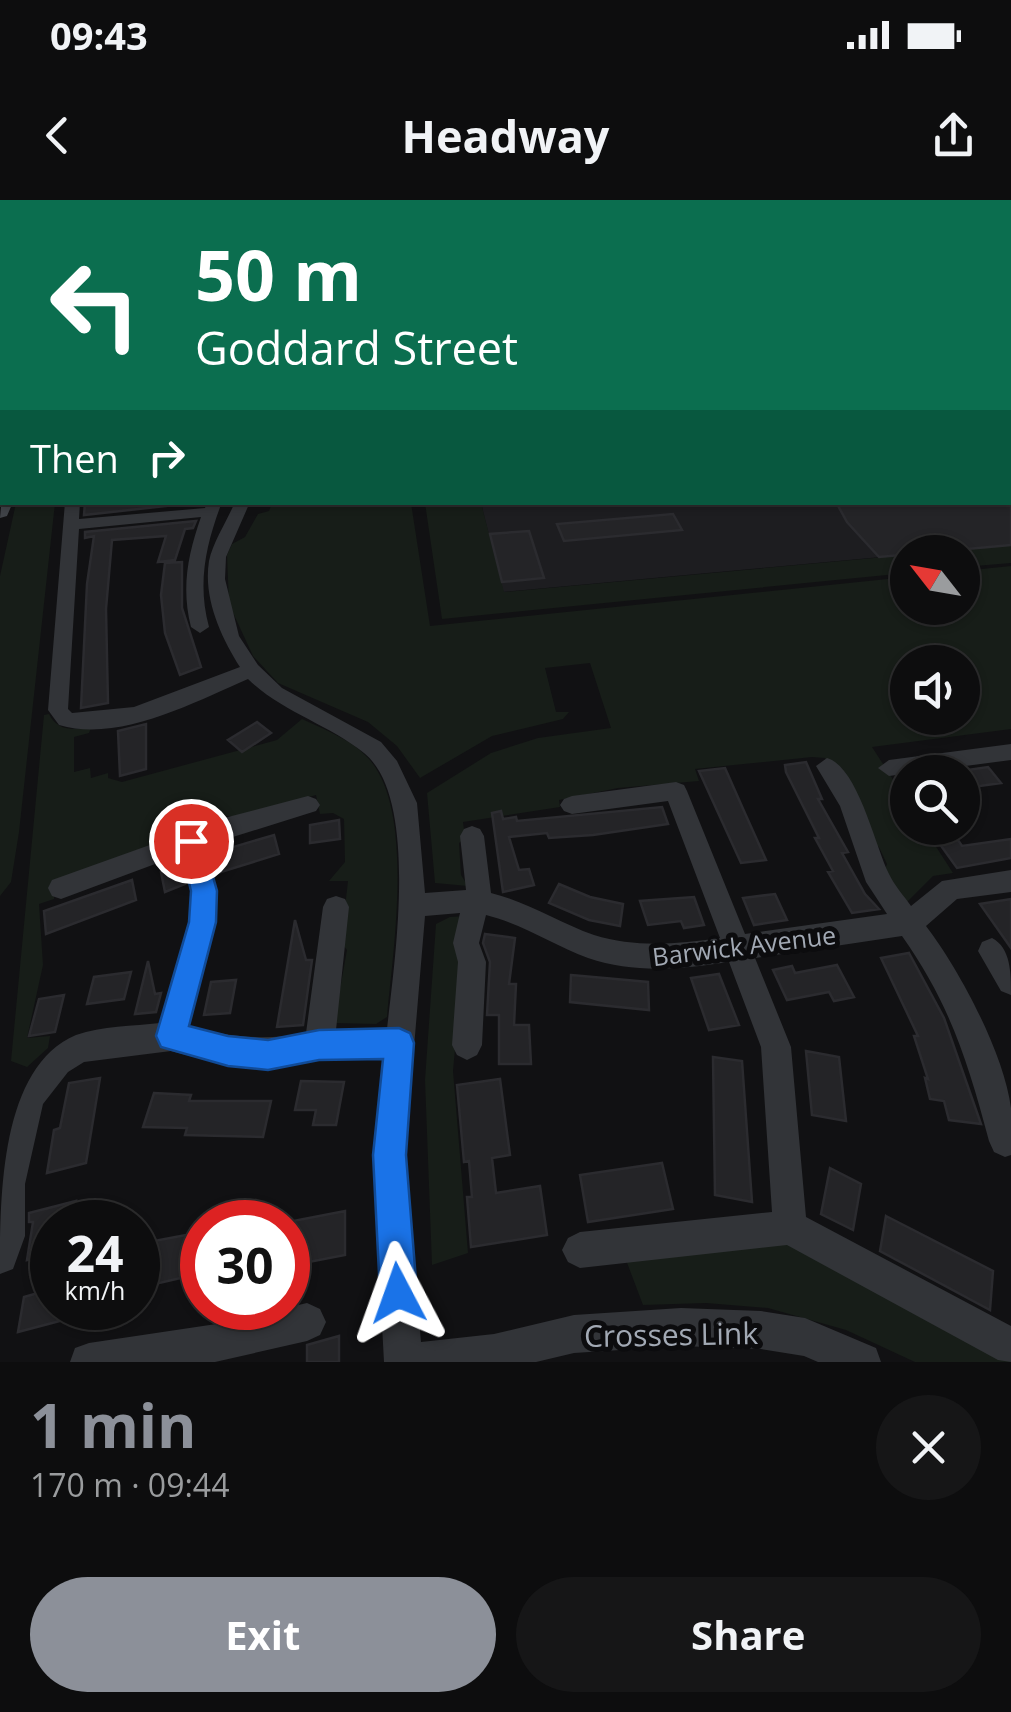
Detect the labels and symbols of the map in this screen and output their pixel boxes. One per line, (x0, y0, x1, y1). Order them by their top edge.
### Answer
north arrow (890, 535, 980, 625)
pin (149, 799, 234, 884)
street label: Barwick Avenue (650, 917, 838, 973)
speed limit sign: 30 (180, 1200, 310, 1330)
position arrow (346, 1241, 450, 1345)
street label: Crosses Link (584, 1312, 759, 1356)

